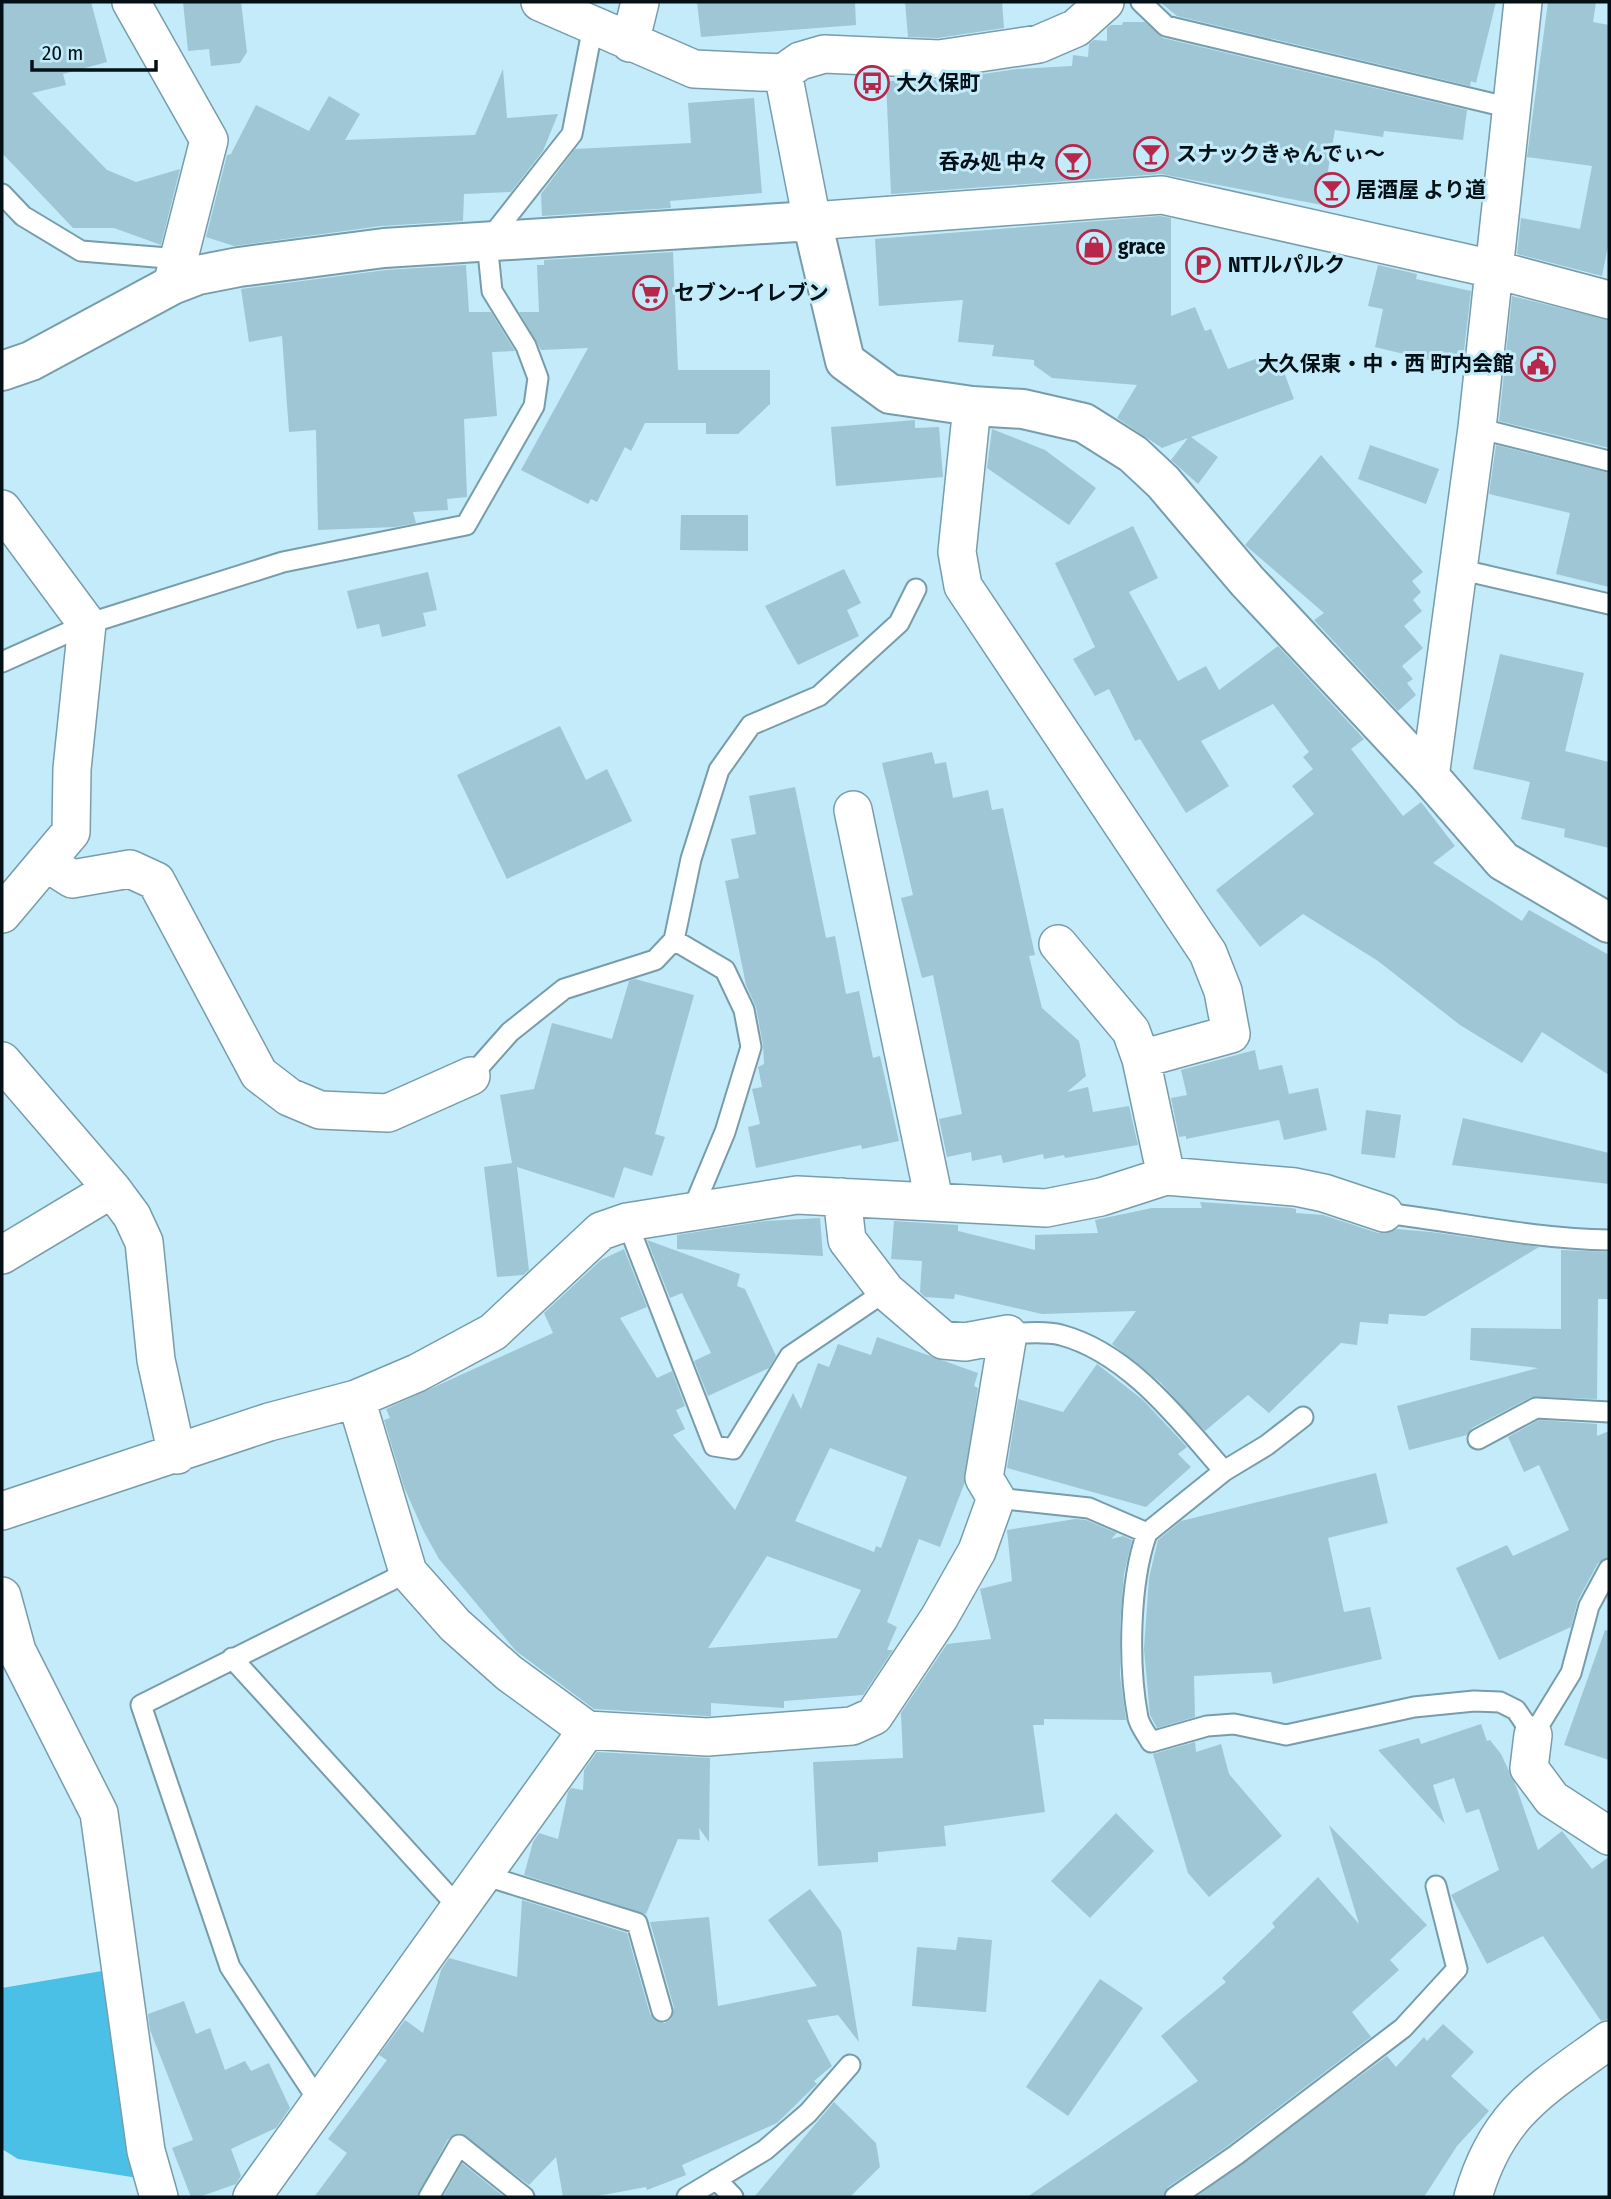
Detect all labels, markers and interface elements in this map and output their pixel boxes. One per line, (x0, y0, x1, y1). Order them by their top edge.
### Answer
scale bar (32, 28, 156, 72)
text: 20 m (42, 40, 83, 66)
bus stop icon: 大久保町 (853, 64, 891, 102)
place label: 大久保町 (896, 70, 980, 96)
bar icon: スナックきゃんでぃ〜 (1132, 135, 1170, 173)
place label: スナックきゃんでぃ〜 (1176, 141, 1385, 167)
bar icon: 呑み処 中々 (1054, 143, 1092, 181)
place label: 呑み処 中々 (939, 149, 1048, 175)
bar icon: 居酒屋 より道 (1313, 171, 1351, 209)
place label: 居酒屋 より道 (1356, 177, 1486, 203)
shop icon: grace (1075, 228, 1113, 266)
place label: grace (1118, 234, 1166, 260)
parking icon: NTTルパルク (1184, 246, 1222, 284)
place label: NTTルパルク (1228, 252, 1345, 278)
supermarket icon: セブン-イレブン (631, 274, 669, 312)
place label: セブン-イレブン (674, 280, 829, 306)
public building icon: 大久保東・中・西 町内会館 (1519, 345, 1557, 383)
place label: 大久保東・中・西 町内会館 (1258, 351, 1514, 377)

